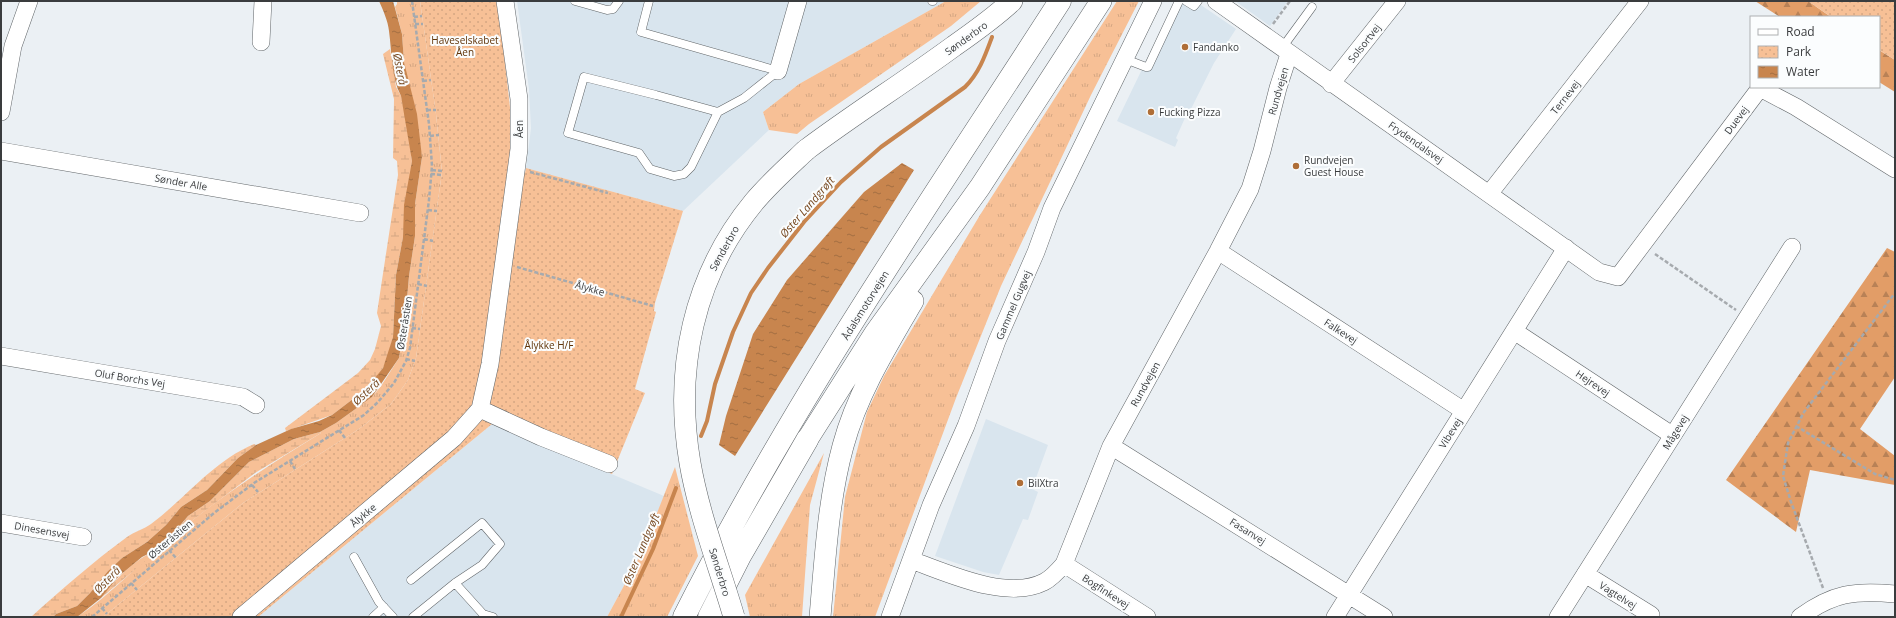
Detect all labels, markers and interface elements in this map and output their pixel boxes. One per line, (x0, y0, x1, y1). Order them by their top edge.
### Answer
legend (1750, 16, 1880, 88)
street label: Sønderbro (942, 18, 990, 58)
street label: Solsortvej (1344, 21, 1384, 65)
text: Road (1786, 23, 1815, 40)
park label: Haveselskabet Åen (431, 33, 499, 59)
place label: Fandanko (1193, 40, 1239, 54)
marker: Fandanko (1180, 42, 1190, 52)
text: Park (1786, 43, 1812, 60)
water label: Østerå (390, 52, 411, 86)
text: Water (1786, 63, 1820, 80)
street label: Rundvejen (1264, 65, 1292, 117)
street label: Ternevej (1547, 77, 1583, 117)
street label: Duevej (1721, 103, 1751, 137)
place label: Fucking Pizza (1159, 105, 1221, 119)
marker: Fucking Pizza (1146, 107, 1156, 117)
street label: Frydendalsvej (1386, 118, 1446, 166)
street label: Åen (512, 120, 526, 138)
place label: Rundvejen Guest House (1304, 153, 1364, 179)
marker: Rundvejen Guest House (1291, 161, 1301, 171)
street label: Sønder Alle (154, 171, 209, 194)
water label: Øster Landgrøft (776, 173, 838, 240)
street label: Sønderbro (706, 223, 742, 273)
street label: Ådalsmotorvejen (838, 268, 892, 342)
street label: Gammel Gugvej (992, 268, 1034, 342)
street label: Ålykke (574, 277, 607, 299)
street label: Østeråstien (393, 295, 415, 351)
street label: Falkevej (1322, 315, 1360, 347)
park label: Ålykke H/F (525, 338, 573, 352)
street label: Rundvejen (1127, 359, 1163, 409)
street label: Oluf Borchs Vej (94, 366, 166, 390)
street label: Hejrevej (1573, 366, 1613, 400)
water label: Østerå (349, 375, 383, 408)
street label: Mågevej (1659, 412, 1691, 452)
street label: Vibevej (1435, 415, 1465, 451)
place label: BilXtra (1028, 476, 1059, 490)
marker: BilXtra (1015, 478, 1025, 488)
street label: Ålykke (347, 500, 379, 530)
water label: Øster Landgrøft (619, 510, 663, 587)
street label: Fasanvej (1227, 514, 1269, 548)
street label: Østeråstien (145, 516, 195, 562)
street label: Dinesensvej (13, 518, 71, 542)
street label: Sønderbro (706, 546, 734, 598)
water label: Østerå (90, 563, 123, 596)
street label: Bogfinkevej (1080, 570, 1132, 612)
street label: Vagtelvej (1597, 578, 1639, 612)

